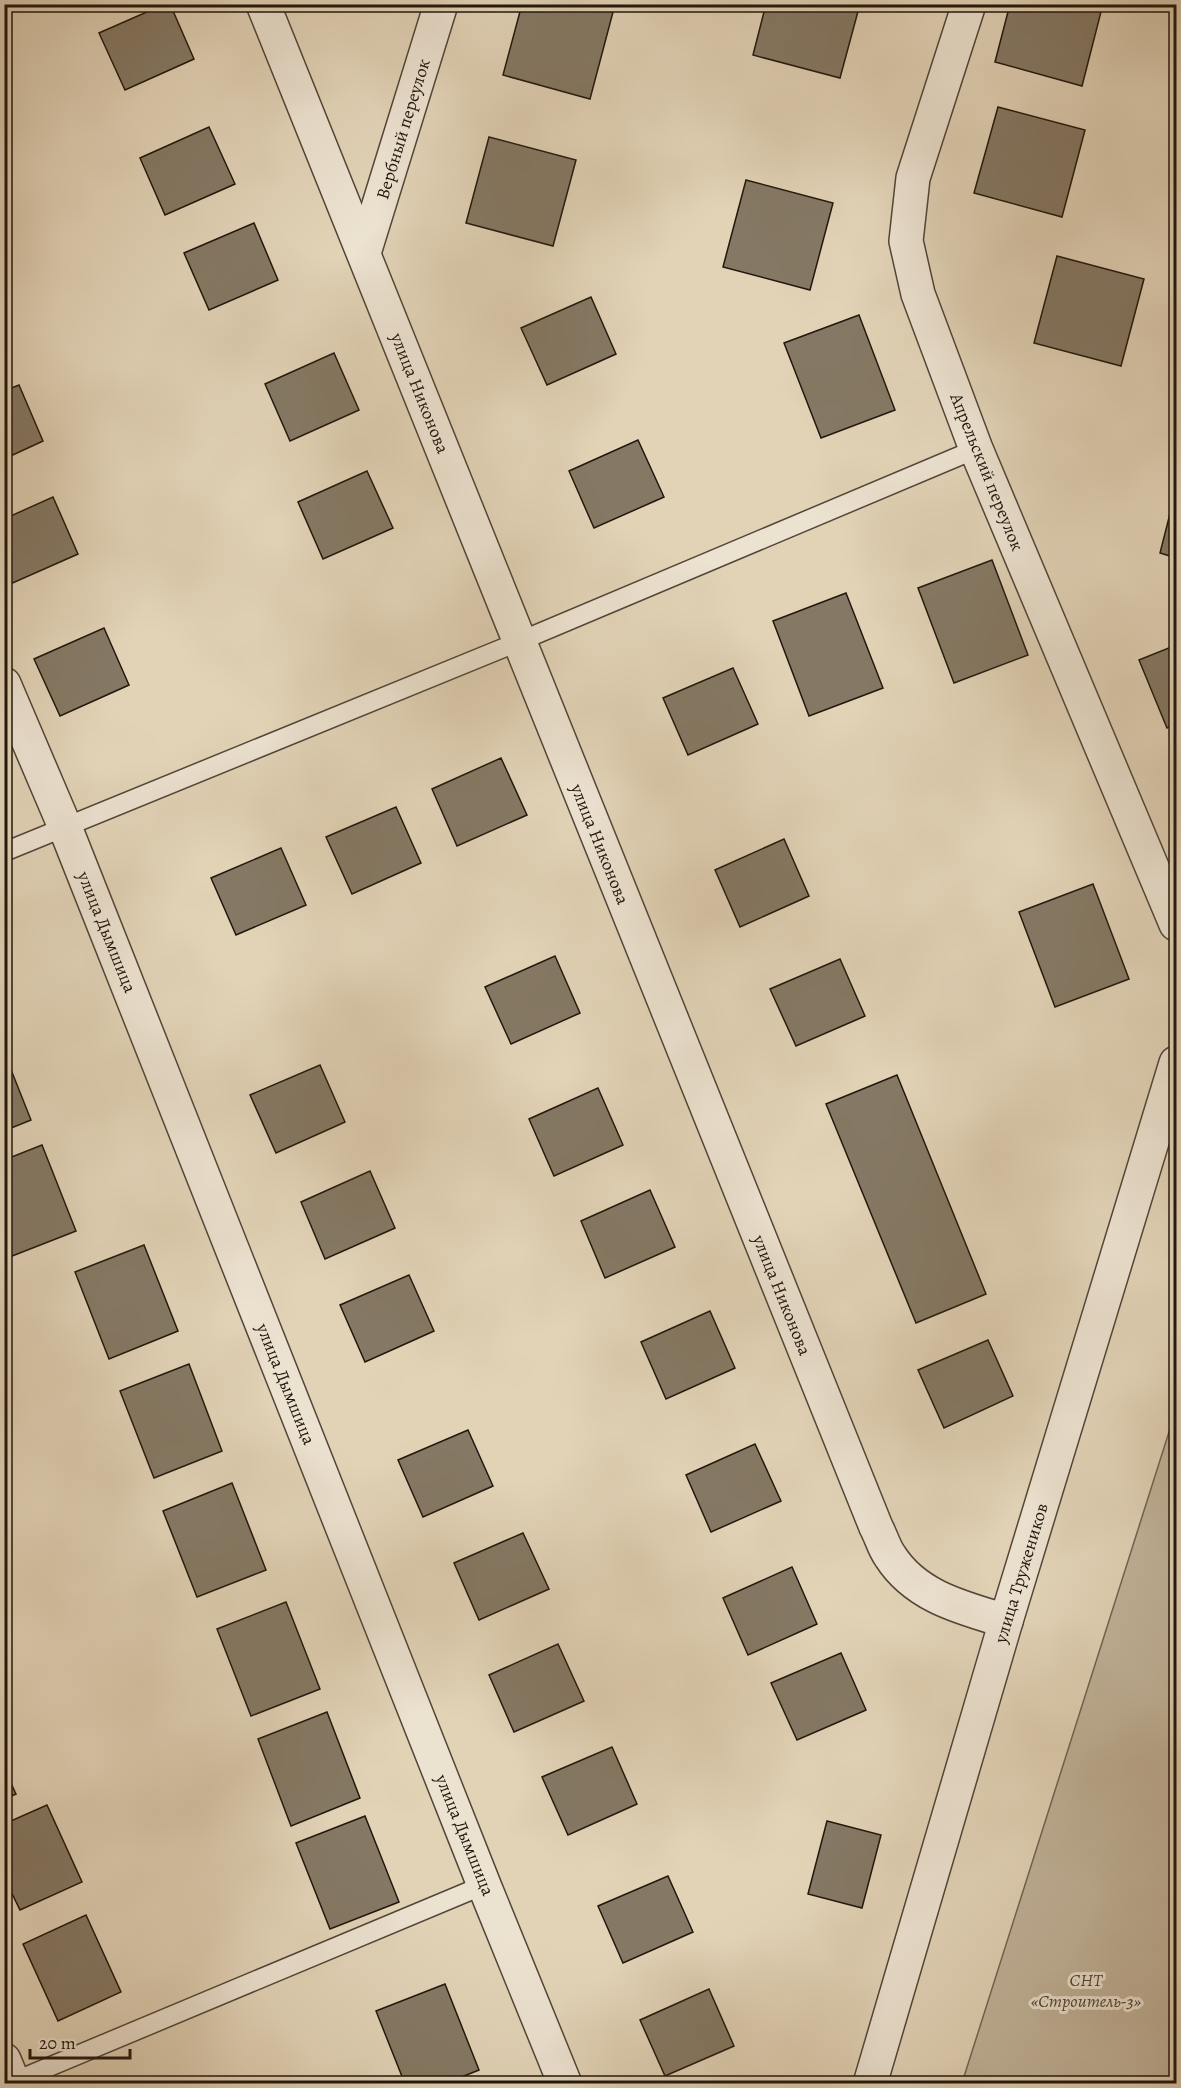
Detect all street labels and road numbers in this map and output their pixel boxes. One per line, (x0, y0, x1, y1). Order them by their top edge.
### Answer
street label: Вербный переулок (370, 56, 436, 202)
street label: улица Никонова (385, 328, 455, 457)
street label: Апрельский переулок (944, 389, 1030, 555)
street label: улица Никонова (565, 779, 635, 908)
street label: улица Дымшица (71, 867, 142, 997)
street label: улица Никонова (747, 1230, 817, 1359)
street label: улица Дымшица (250, 1319, 321, 1449)
street label: улица Тружеников (988, 1500, 1054, 1647)
street label: улица Дымшица (429, 1770, 500, 1900)

